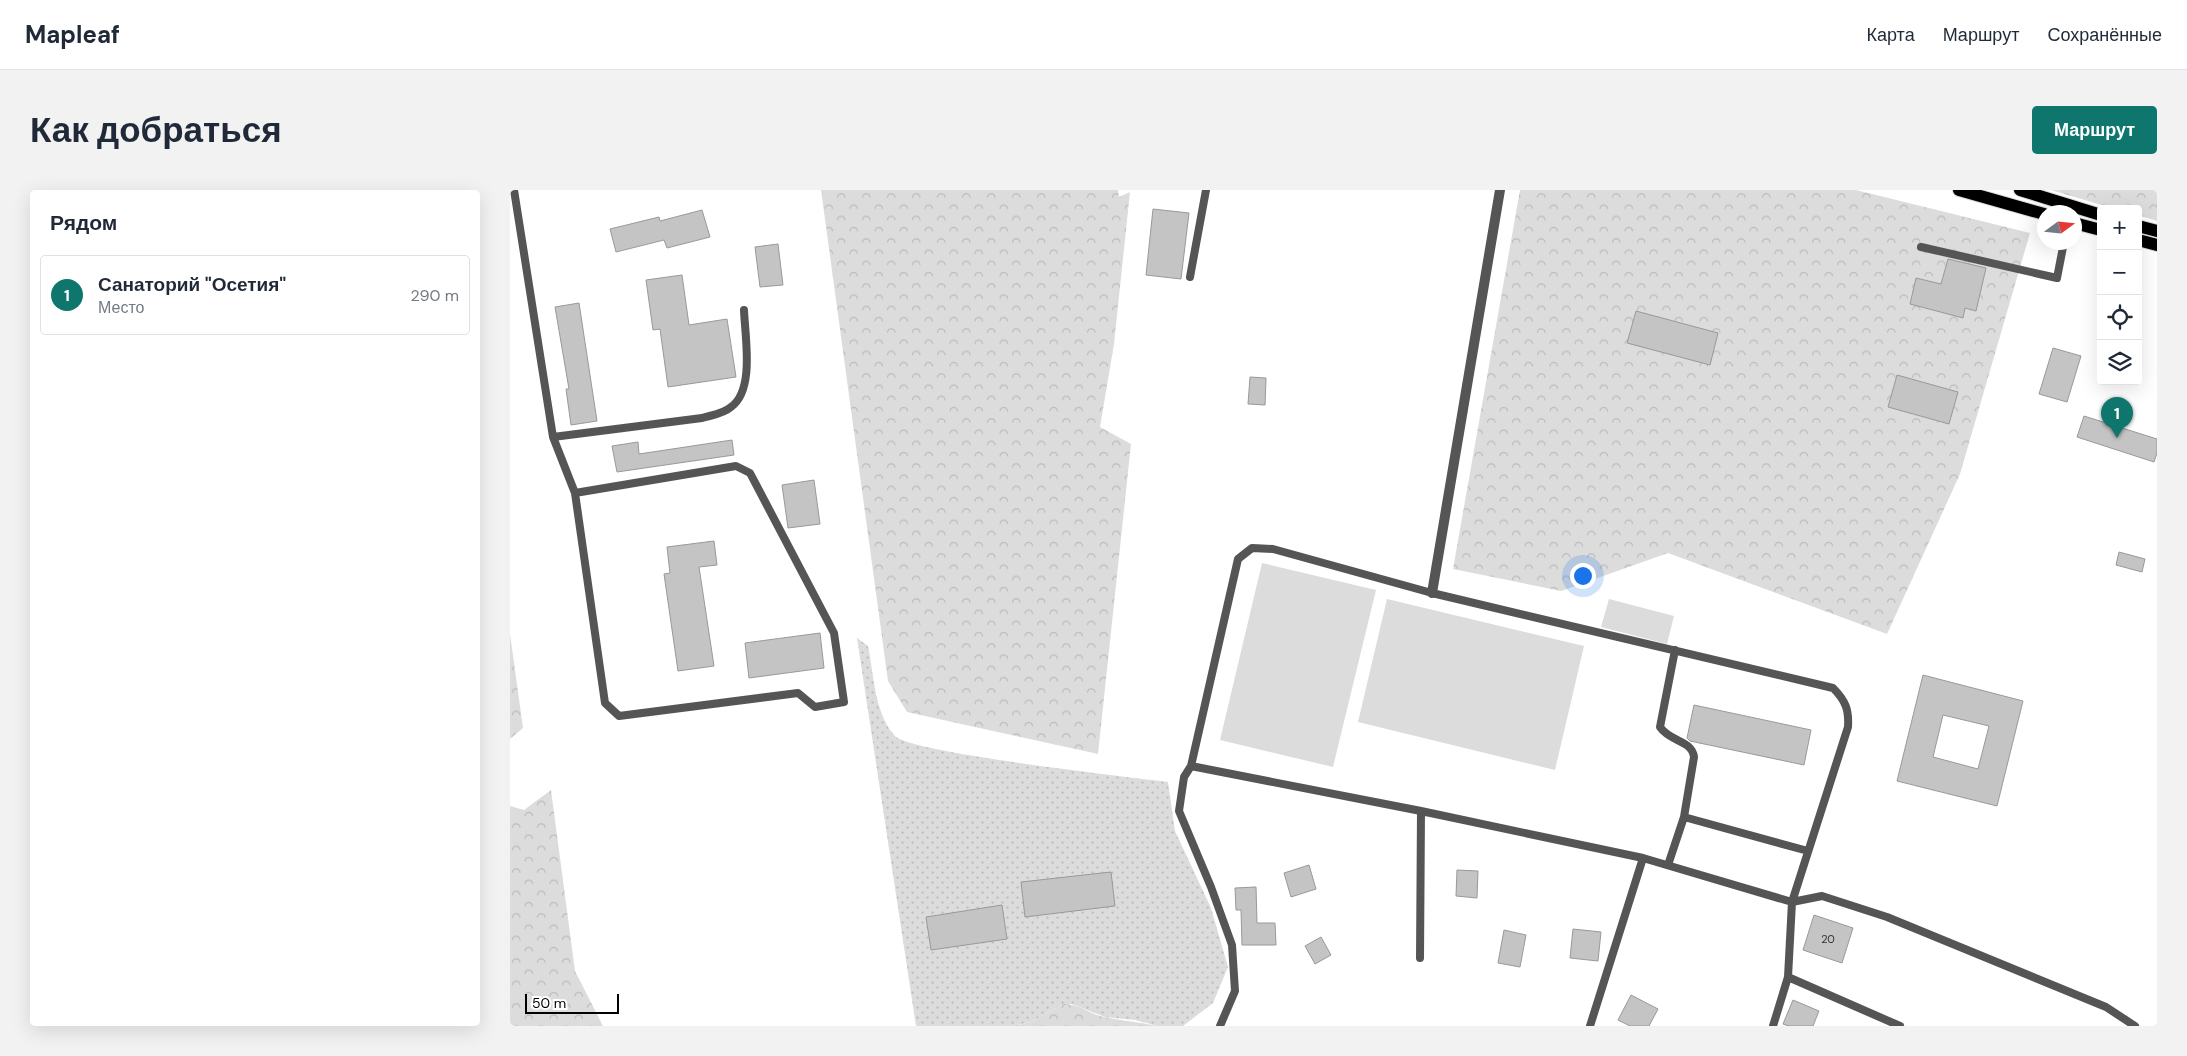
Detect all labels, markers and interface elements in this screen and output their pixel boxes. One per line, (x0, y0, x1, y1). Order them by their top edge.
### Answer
text: Mapleaf (25, 19, 120, 50)
text: Карта (1867, 23, 1915, 47)
text: Маршрут (1943, 23, 2019, 47)
text: Сохранённые (2047, 23, 2162, 47)
button: Маршрут (2032, 106, 2157, 154)
text: Как добраться (30, 107, 282, 153)
north arrow (2037, 205, 2082, 250)
map controls (2097, 205, 2142, 385)
button: + (2097, 205, 2142, 250)
text: Рядом (50, 209, 117, 237)
button: − (2097, 250, 2142, 295)
text: Санаторий "Осетия" (98, 272, 286, 297)
text: 1 (64, 285, 70, 306)
text: 290 m (410, 285, 459, 306)
button: locate (2097, 295, 2142, 340)
text: Место (98, 297, 144, 318)
button: layers (2097, 340, 2142, 385)
pin: 1 (2101, 397, 2133, 438)
your location (1570, 563, 1596, 589)
house number: 20 (1821, 932, 1835, 946)
scale bar (525, 991, 619, 1014)
text: 50 m (532, 994, 566, 1012)

